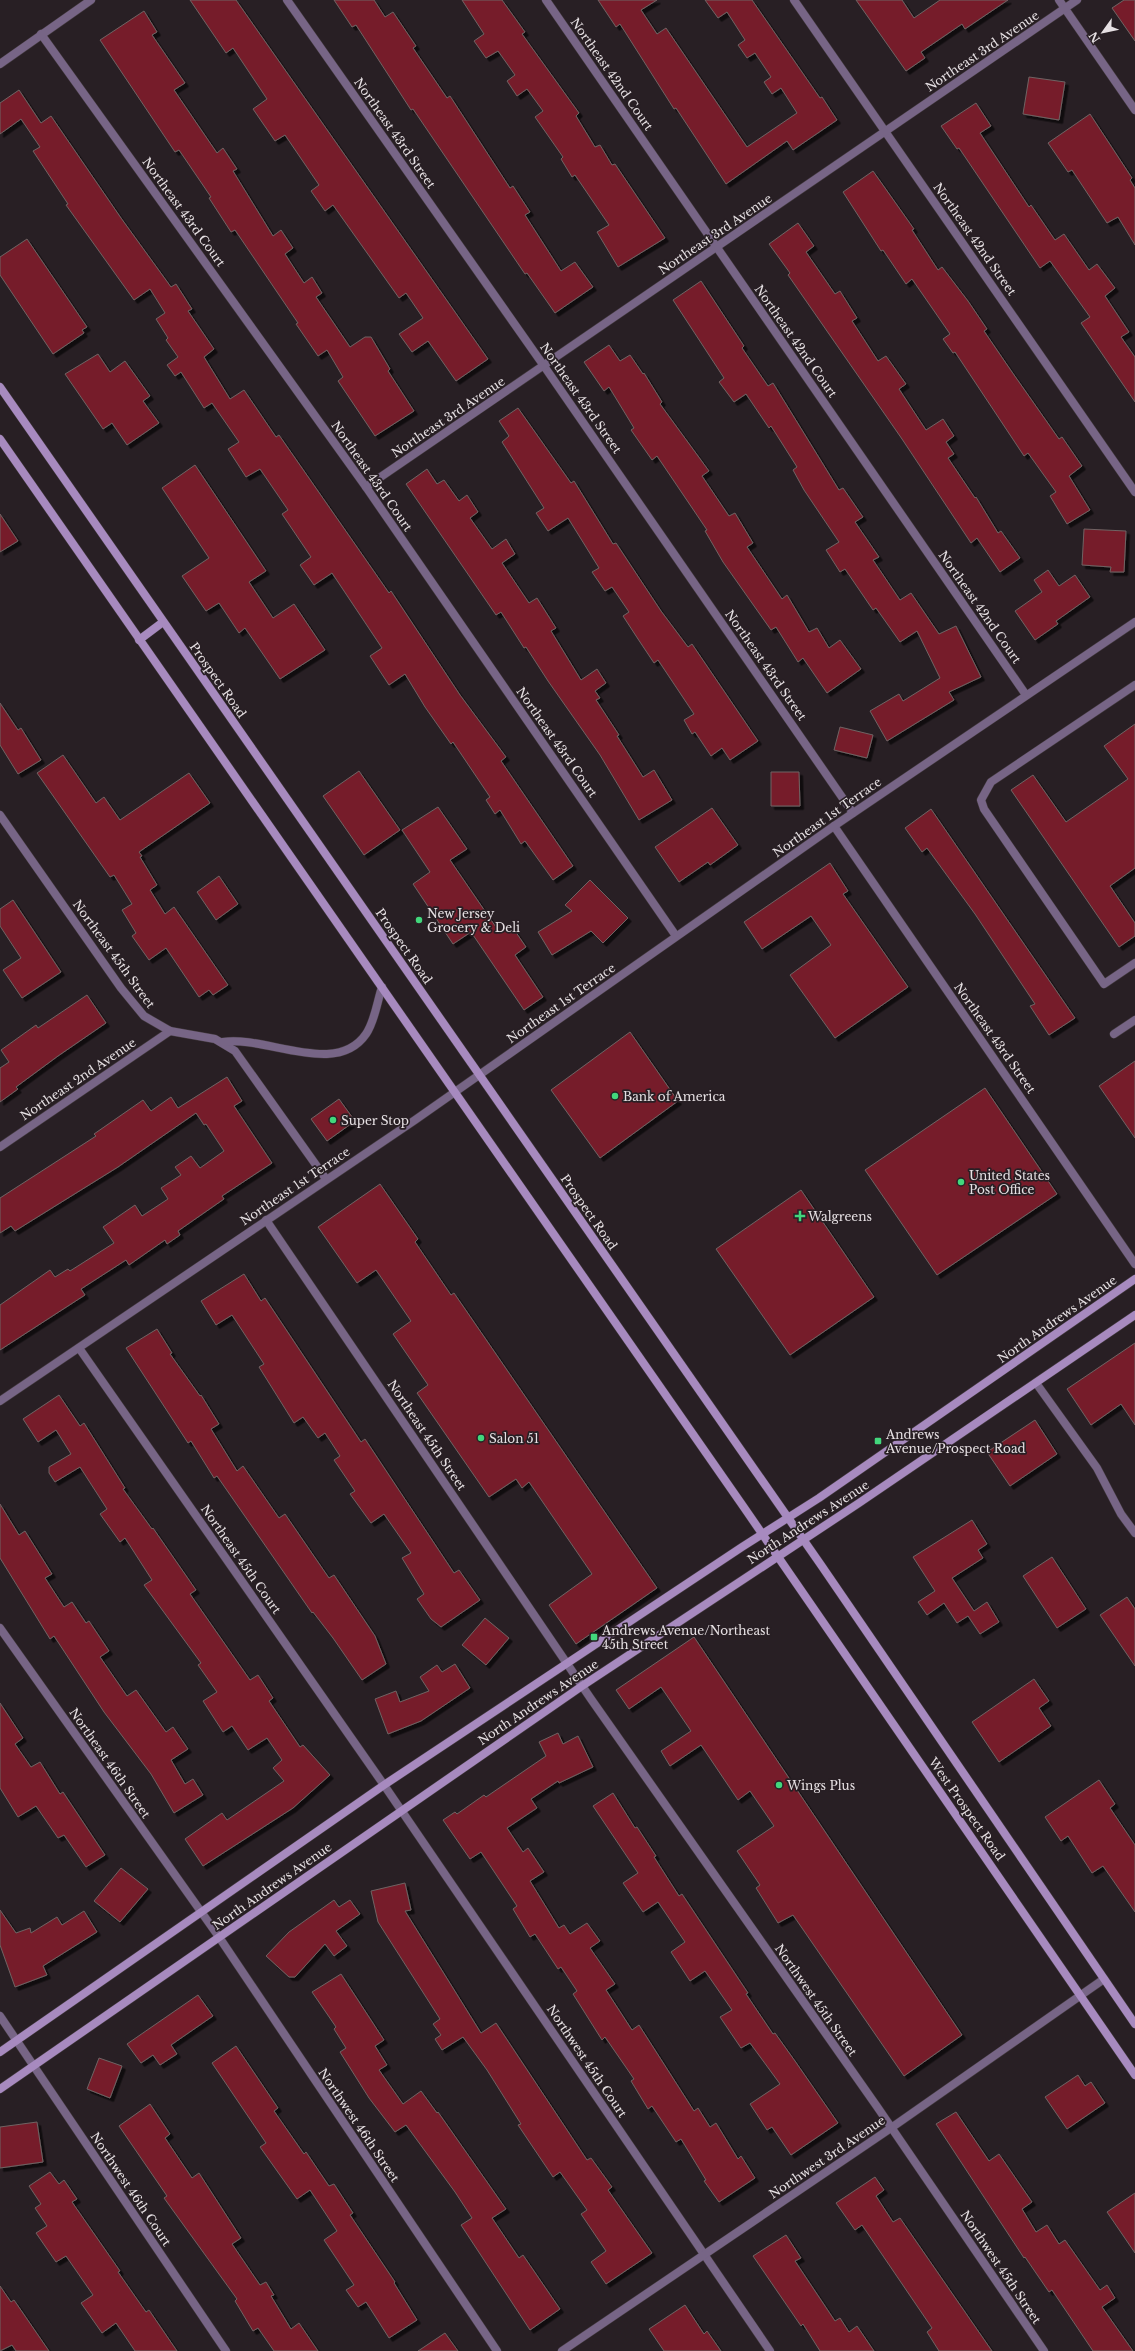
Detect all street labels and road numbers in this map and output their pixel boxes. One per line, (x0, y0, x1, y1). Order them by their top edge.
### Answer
street label: Northeast 3rd Avenue (922, 7, 1042, 95)
street label: Northeast 42nd Court (567, 15, 657, 133)
street label: Northeast 43rd Street (351, 75, 439, 192)
street label: Northeast 43rd Court (139, 155, 229, 270)
street label: Northeast 42nd Street (930, 180, 1020, 299)
street label: Northeast 3rd Avenue (655, 190, 775, 278)
street label: Northeast 42nd Court (751, 282, 841, 400)
street label: Northeast 43rd Street (537, 340, 625, 457)
street label: Northeast 3rd Avenue (388, 373, 508, 461)
street label: Northeast 43rd Court (328, 418, 416, 534)
street label: Northeast 42nd Court (935, 548, 1025, 666)
street label: Northeast 43rd Street (722, 607, 810, 724)
street label: Prospect Road (186, 639, 250, 721)
street label: Northeast 43rd Court (513, 684, 601, 800)
street label: Northeast 1st Terrace (770, 774, 884, 860)
street label: Northeast 45th Street (70, 897, 159, 1011)
street label: Prospect Road (372, 905, 436, 987)
street label: Northeast 1st Terrace (504, 960, 618, 1046)
street label: Northeast 43rd Street (951, 980, 1039, 1097)
street label: Northeast 2nd Avenue (17, 1035, 139, 1123)
street label: Northeast 1st Terrace (237, 1144, 353, 1228)
street label: Prospect Road (557, 1171, 621, 1253)
street label: North Andrews Avenue (995, 1272, 1120, 1366)
street label: Northeast 45th Street (384, 1377, 470, 1493)
street label: North Andrews Avenue (744, 1477, 872, 1567)
street label: Northeast 45th Court (198, 1502, 285, 1617)
street label: North Andrews Avenue (475, 1656, 601, 1748)
street label: Northeast 46th Street (66, 1705, 154, 1821)
street label: West Prospect Road (925, 1754, 1008, 1863)
street label: North Andrews Avenue (210, 1839, 335, 1933)
street label: Northwest 45th Street (772, 1941, 861, 2059)
street label: Northwest 45th Court (544, 2002, 631, 2121)
street label: Northwest 46th Street (315, 2065, 403, 2185)
street label: Northwest 3rd Avenue (766, 2113, 888, 2201)
street label: Northwest 46th Court (87, 2129, 175, 2249)
street label: Northwest 45th Street (958, 2208, 1045, 2327)

